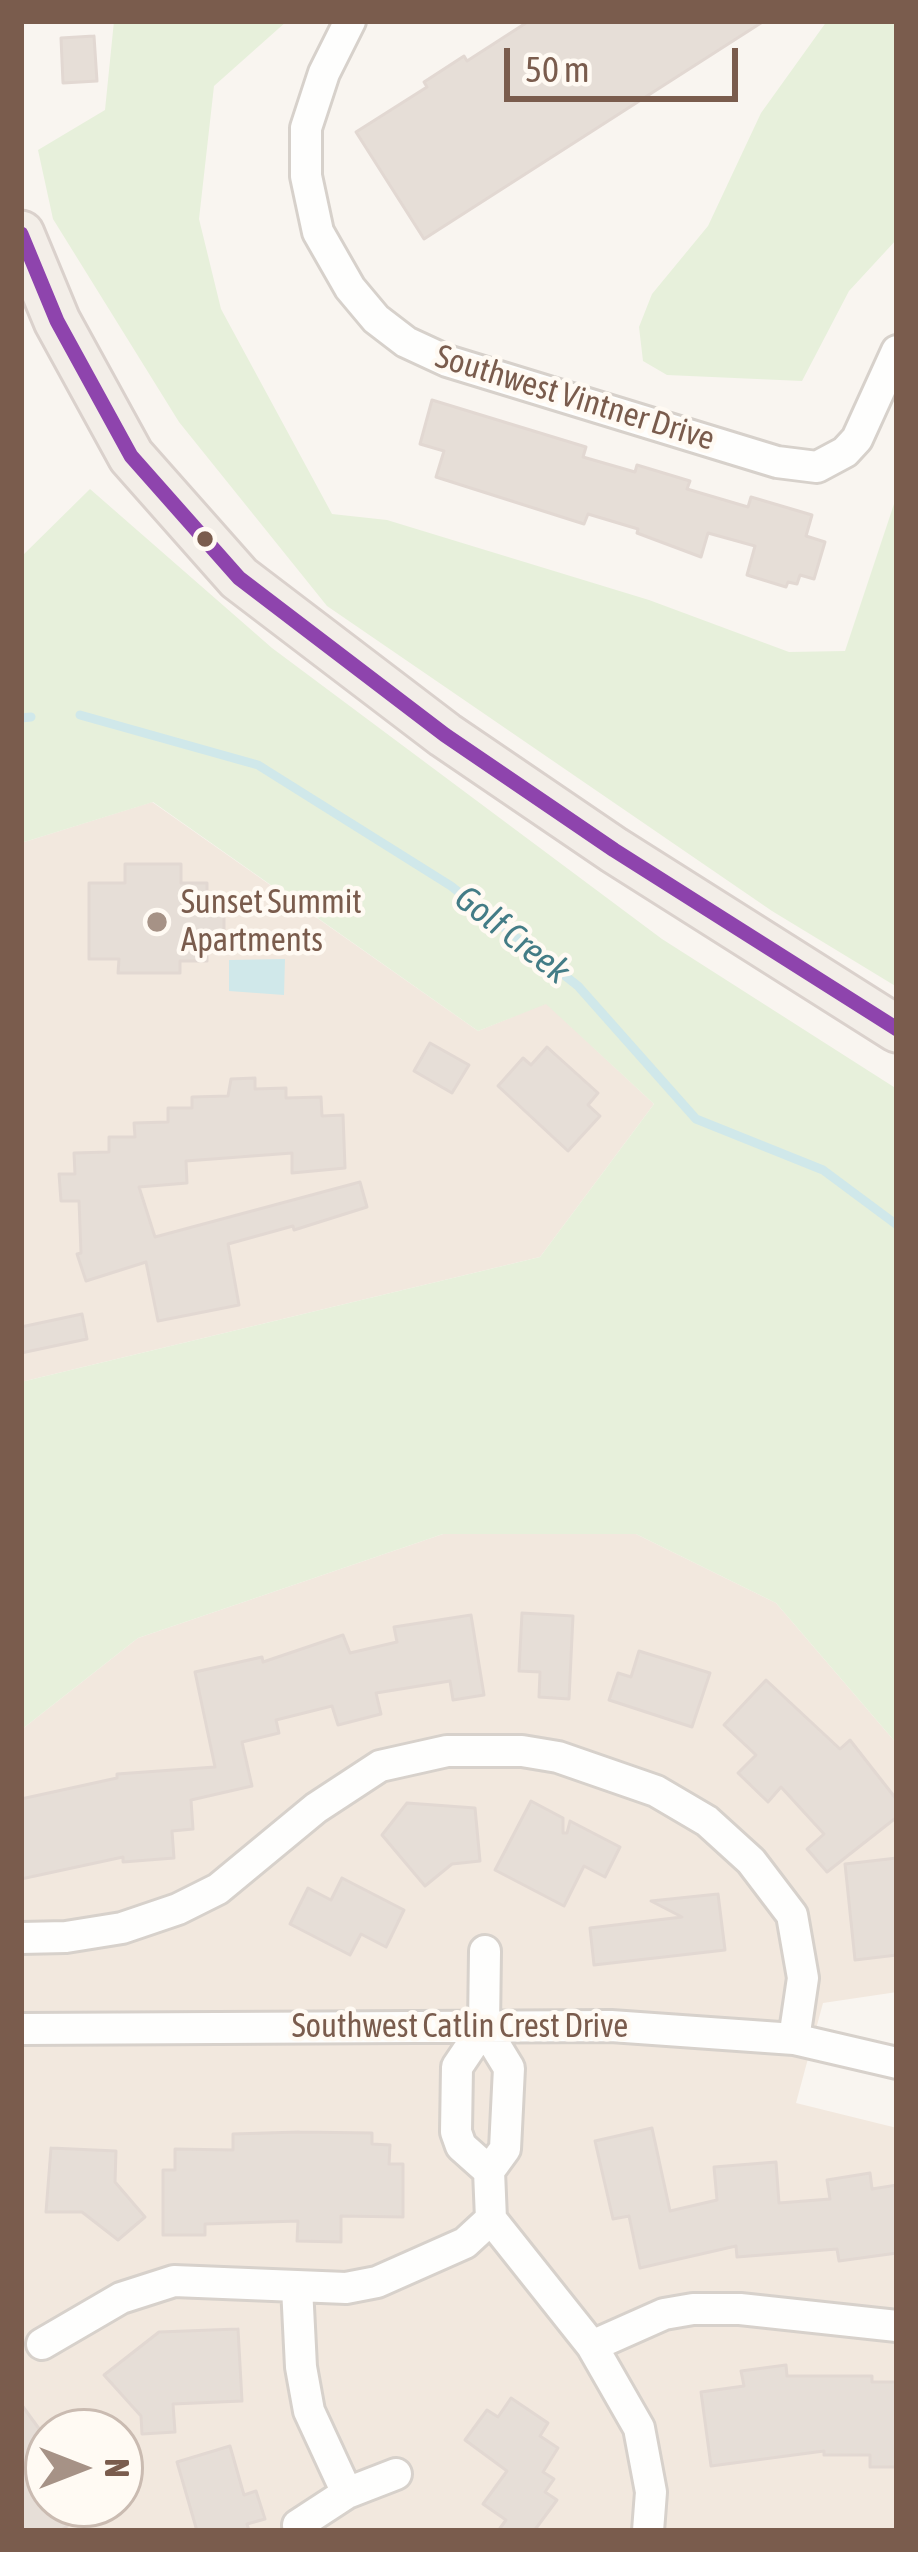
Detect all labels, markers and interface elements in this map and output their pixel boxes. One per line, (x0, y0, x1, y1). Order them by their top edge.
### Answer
scale bar (510, 24, 744, 98)
text: 50 m (525, 48, 590, 90)
street label: Southwest Vintner Drive (431, 337, 719, 459)
unlabelled marker (194, 528, 216, 550)
water label: Golf Creek (446, 877, 578, 993)
place label: Sunset Summit Apartments (181, 883, 362, 961)
marker: Sunset Summit Apartments (144, 909, 170, 935)
street label: Southwest Catlin Crest Drive (292, 2007, 628, 2047)
north arrow (24, 2408, 144, 2528)
text: N (98, 2458, 136, 2478)

